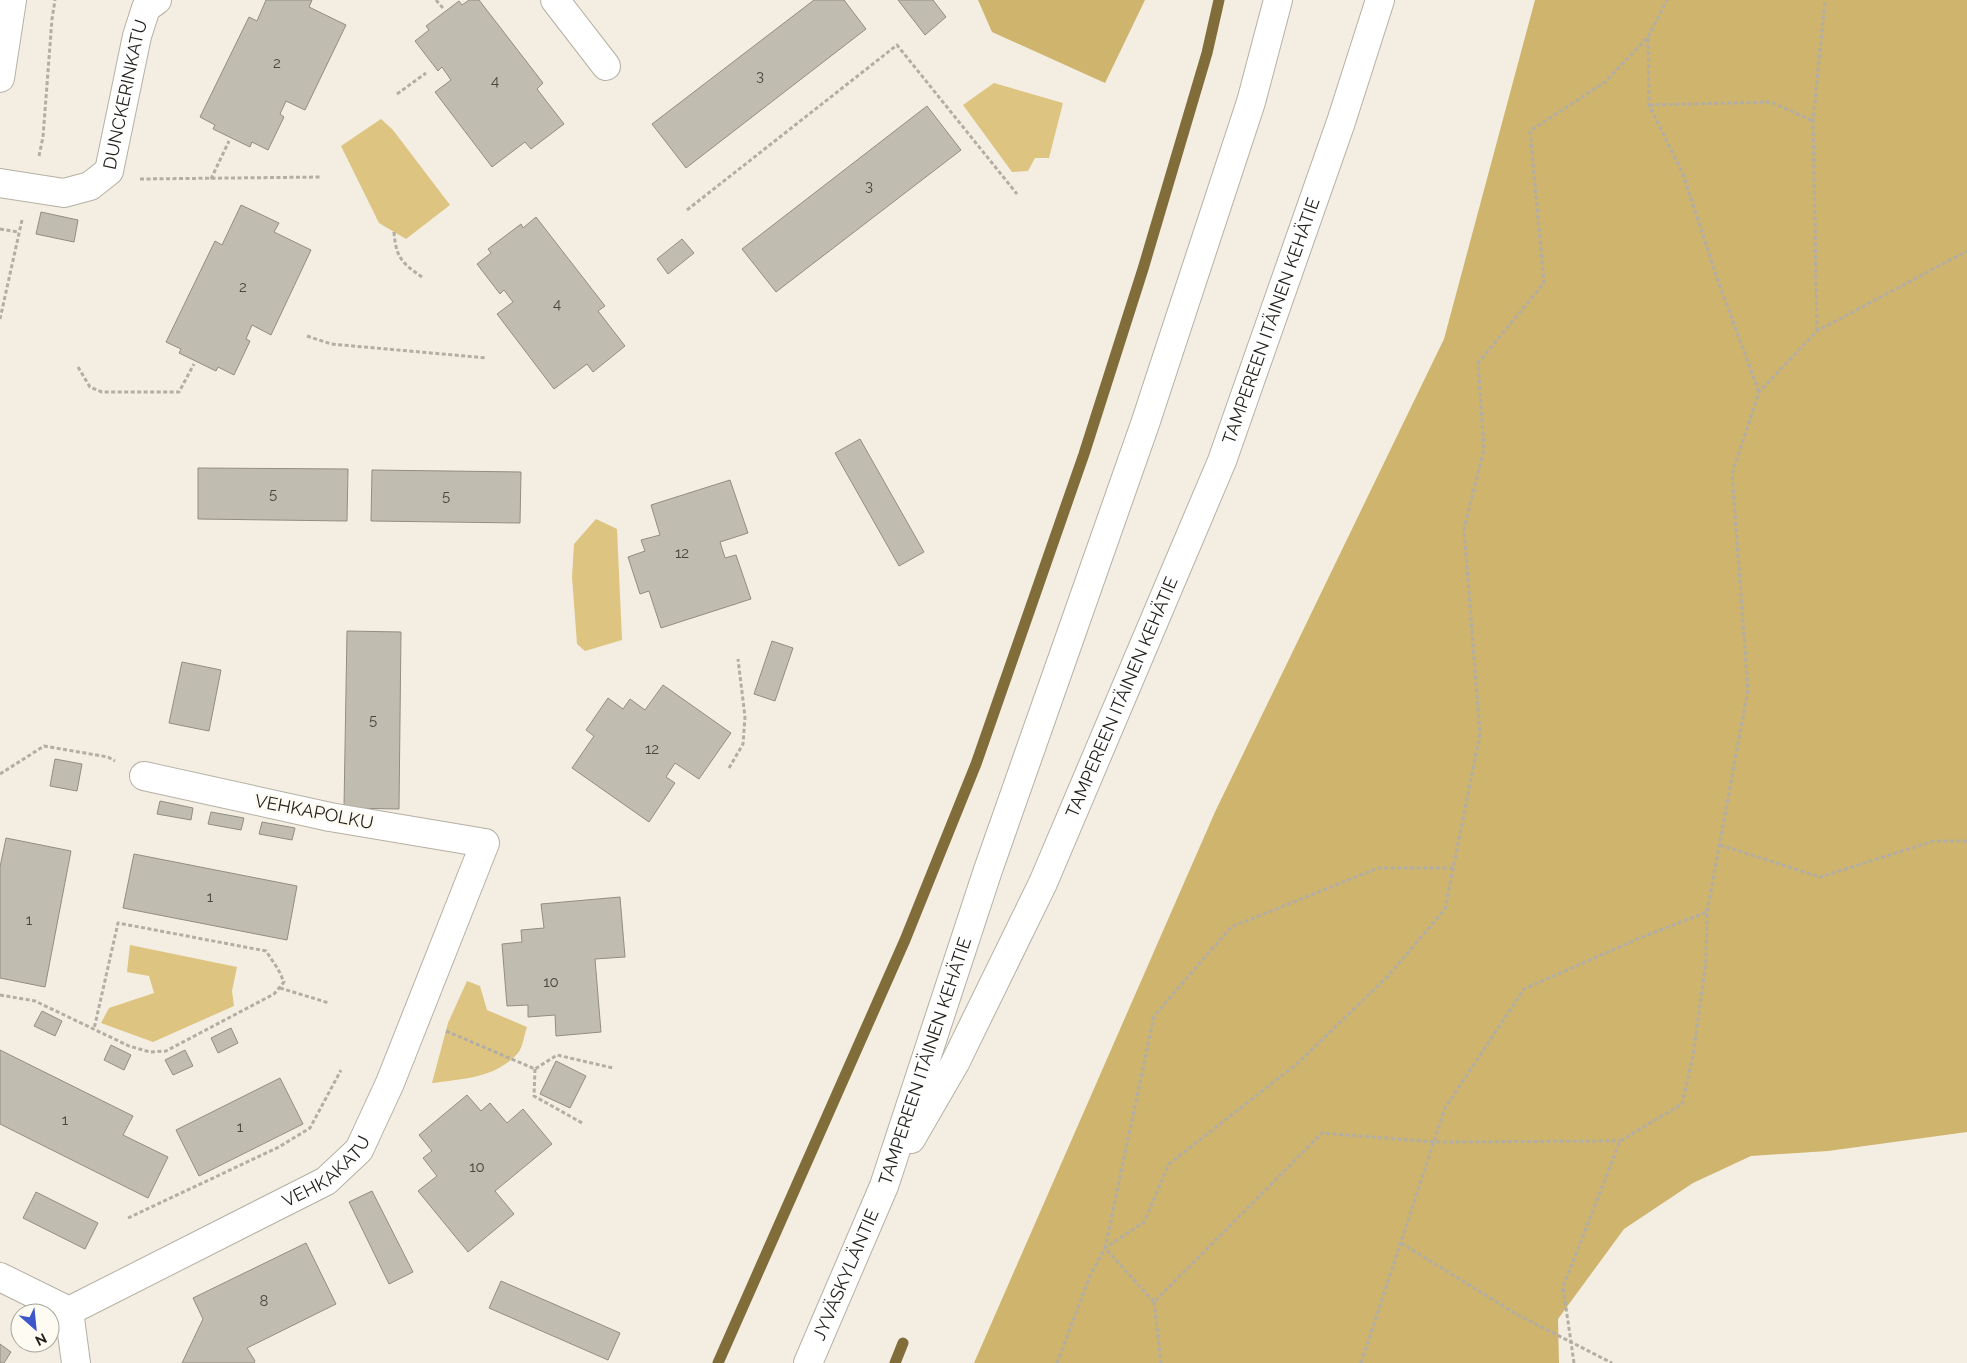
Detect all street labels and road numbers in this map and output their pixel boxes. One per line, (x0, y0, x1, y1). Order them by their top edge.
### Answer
street label: DUNCKERINKATU (99, 17, 152, 171)
street label: TAMPEREEN ITÄINEN KEHÄTIE (1218, 195, 1324, 447)
street label: TAMPEREEN ITÄINEN KEHÄTIE (1061, 573, 1182, 821)
street label: VEHKAPOLKU (253, 790, 375, 833)
street label: TAMPEREEN ITÄINEN KEHÄTIE (874, 934, 975, 1188)
street label: VEHKAKATU (279, 1132, 374, 1211)
street label: JYVÄSKYLÄNTIE (808, 1206, 883, 1343)

